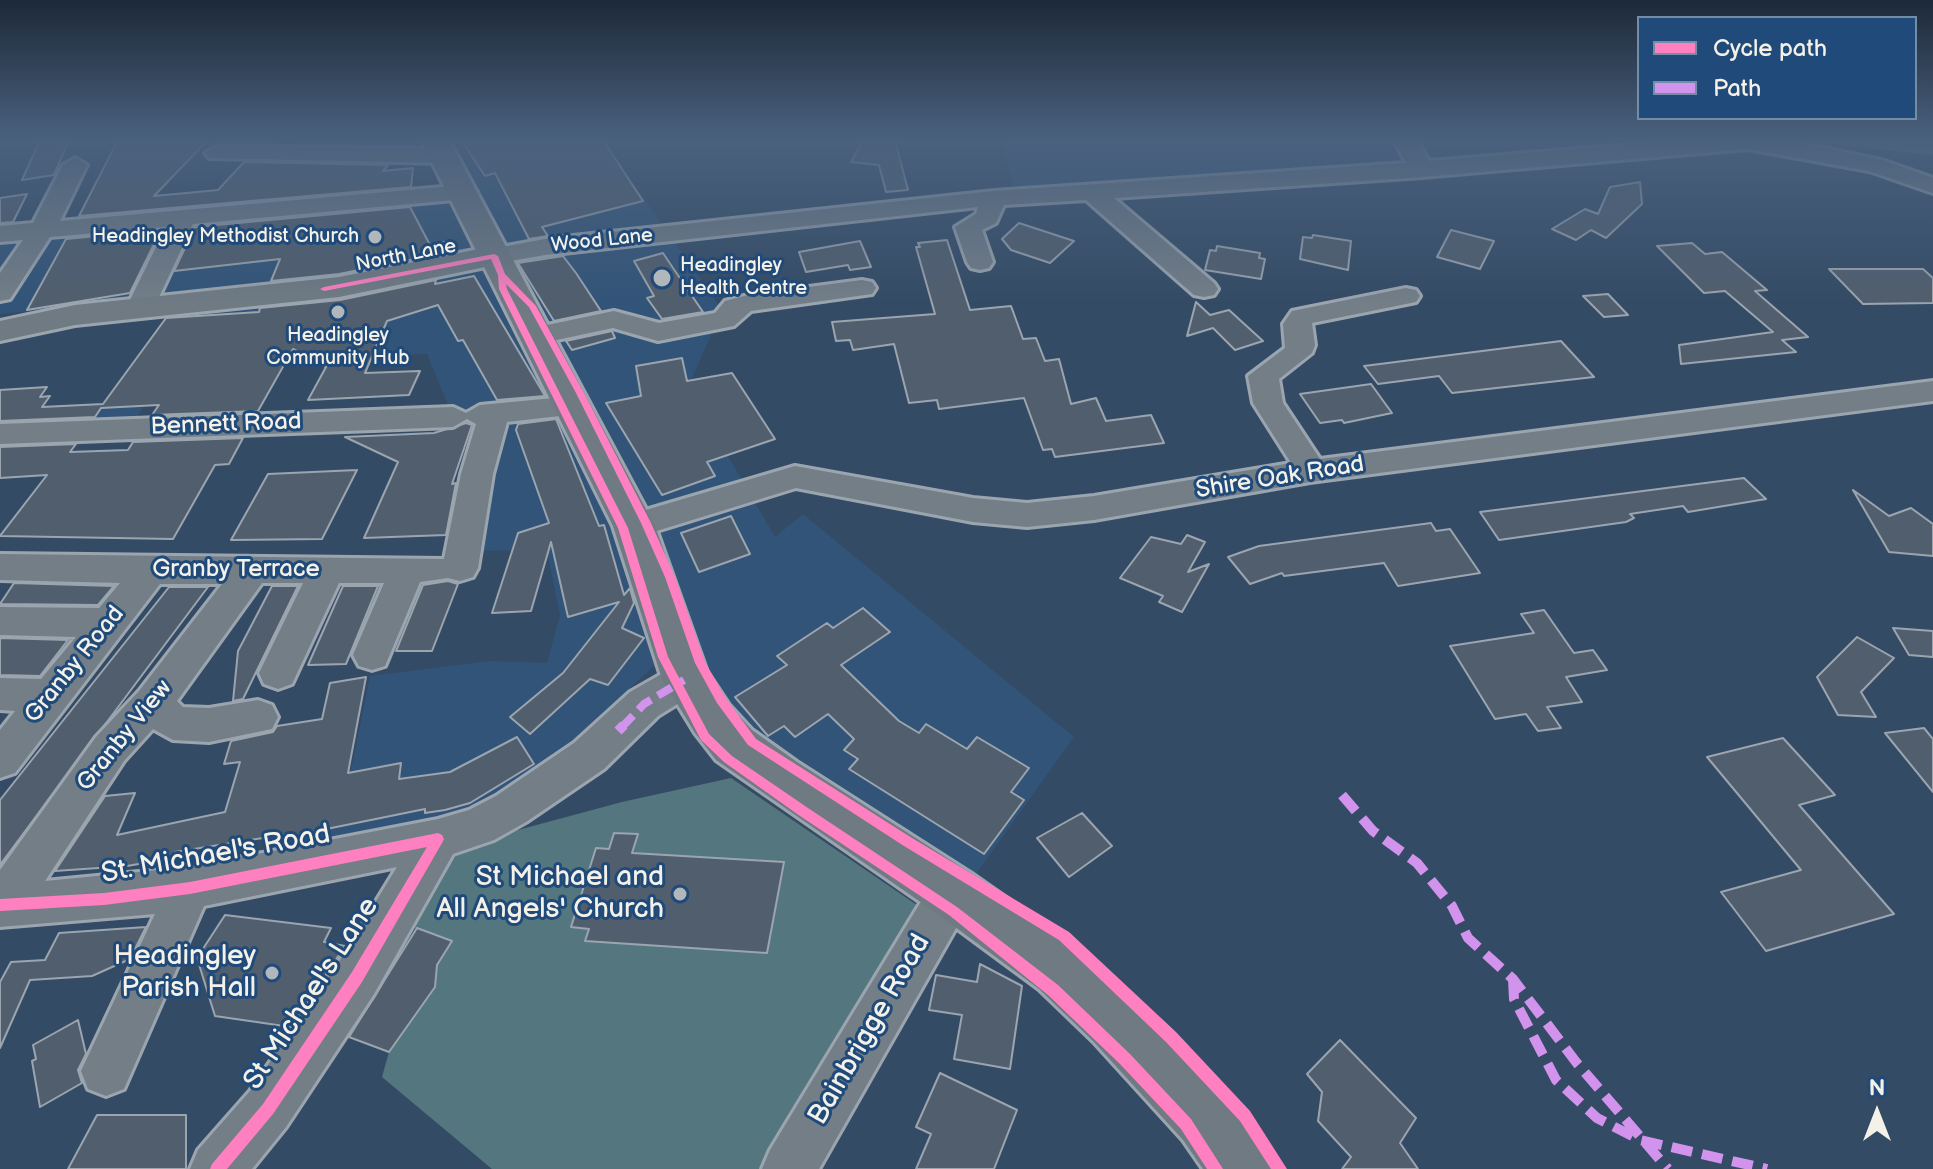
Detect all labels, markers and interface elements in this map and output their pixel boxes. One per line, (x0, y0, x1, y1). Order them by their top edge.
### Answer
legend (1637, 16, 1917, 120)
text: Cycle path (1713, 34, 1827, 63)
text: Path (1713, 74, 1761, 103)
street label: Wood Lane (550, 224, 654, 258)
place label: Headingley Methodist Church (92, 225, 359, 249)
marker: Headingley Methodist Church (366, 228, 384, 246)
street label: North Lane (354, 235, 458, 277)
place label: Headingley Health Centre (680, 254, 807, 301)
marker: Headingley Health Centre (651, 267, 673, 289)
marker: Headingley Community Hub (329, 303, 347, 321)
place label: Headingley Community Hub (266, 324, 410, 371)
street label: Bennett Road (150, 408, 302, 442)
street label: Shire Oak Road (1194, 450, 1366, 506)
street label: Granby Terrace (152, 556, 320, 584)
street label: Granby Road (19, 601, 131, 729)
street label: Granby View (71, 675, 179, 797)
street label: St. Michael's Road (99, 818, 333, 892)
place label: St Michael and All Angels' Church (436, 861, 664, 927)
marker: St Michael and All Angels' Church (671, 885, 689, 903)
street label: St Michael's Lane (237, 892, 387, 1096)
street label: Bainbrigge Road (802, 929, 938, 1131)
place label: Headingley Parish Hall (114, 940, 256, 1006)
marker: Headingley Parish Hall (263, 964, 281, 982)
north arrow (1837, 1073, 1917, 1153)
text: N (1869, 1075, 1885, 1102)

